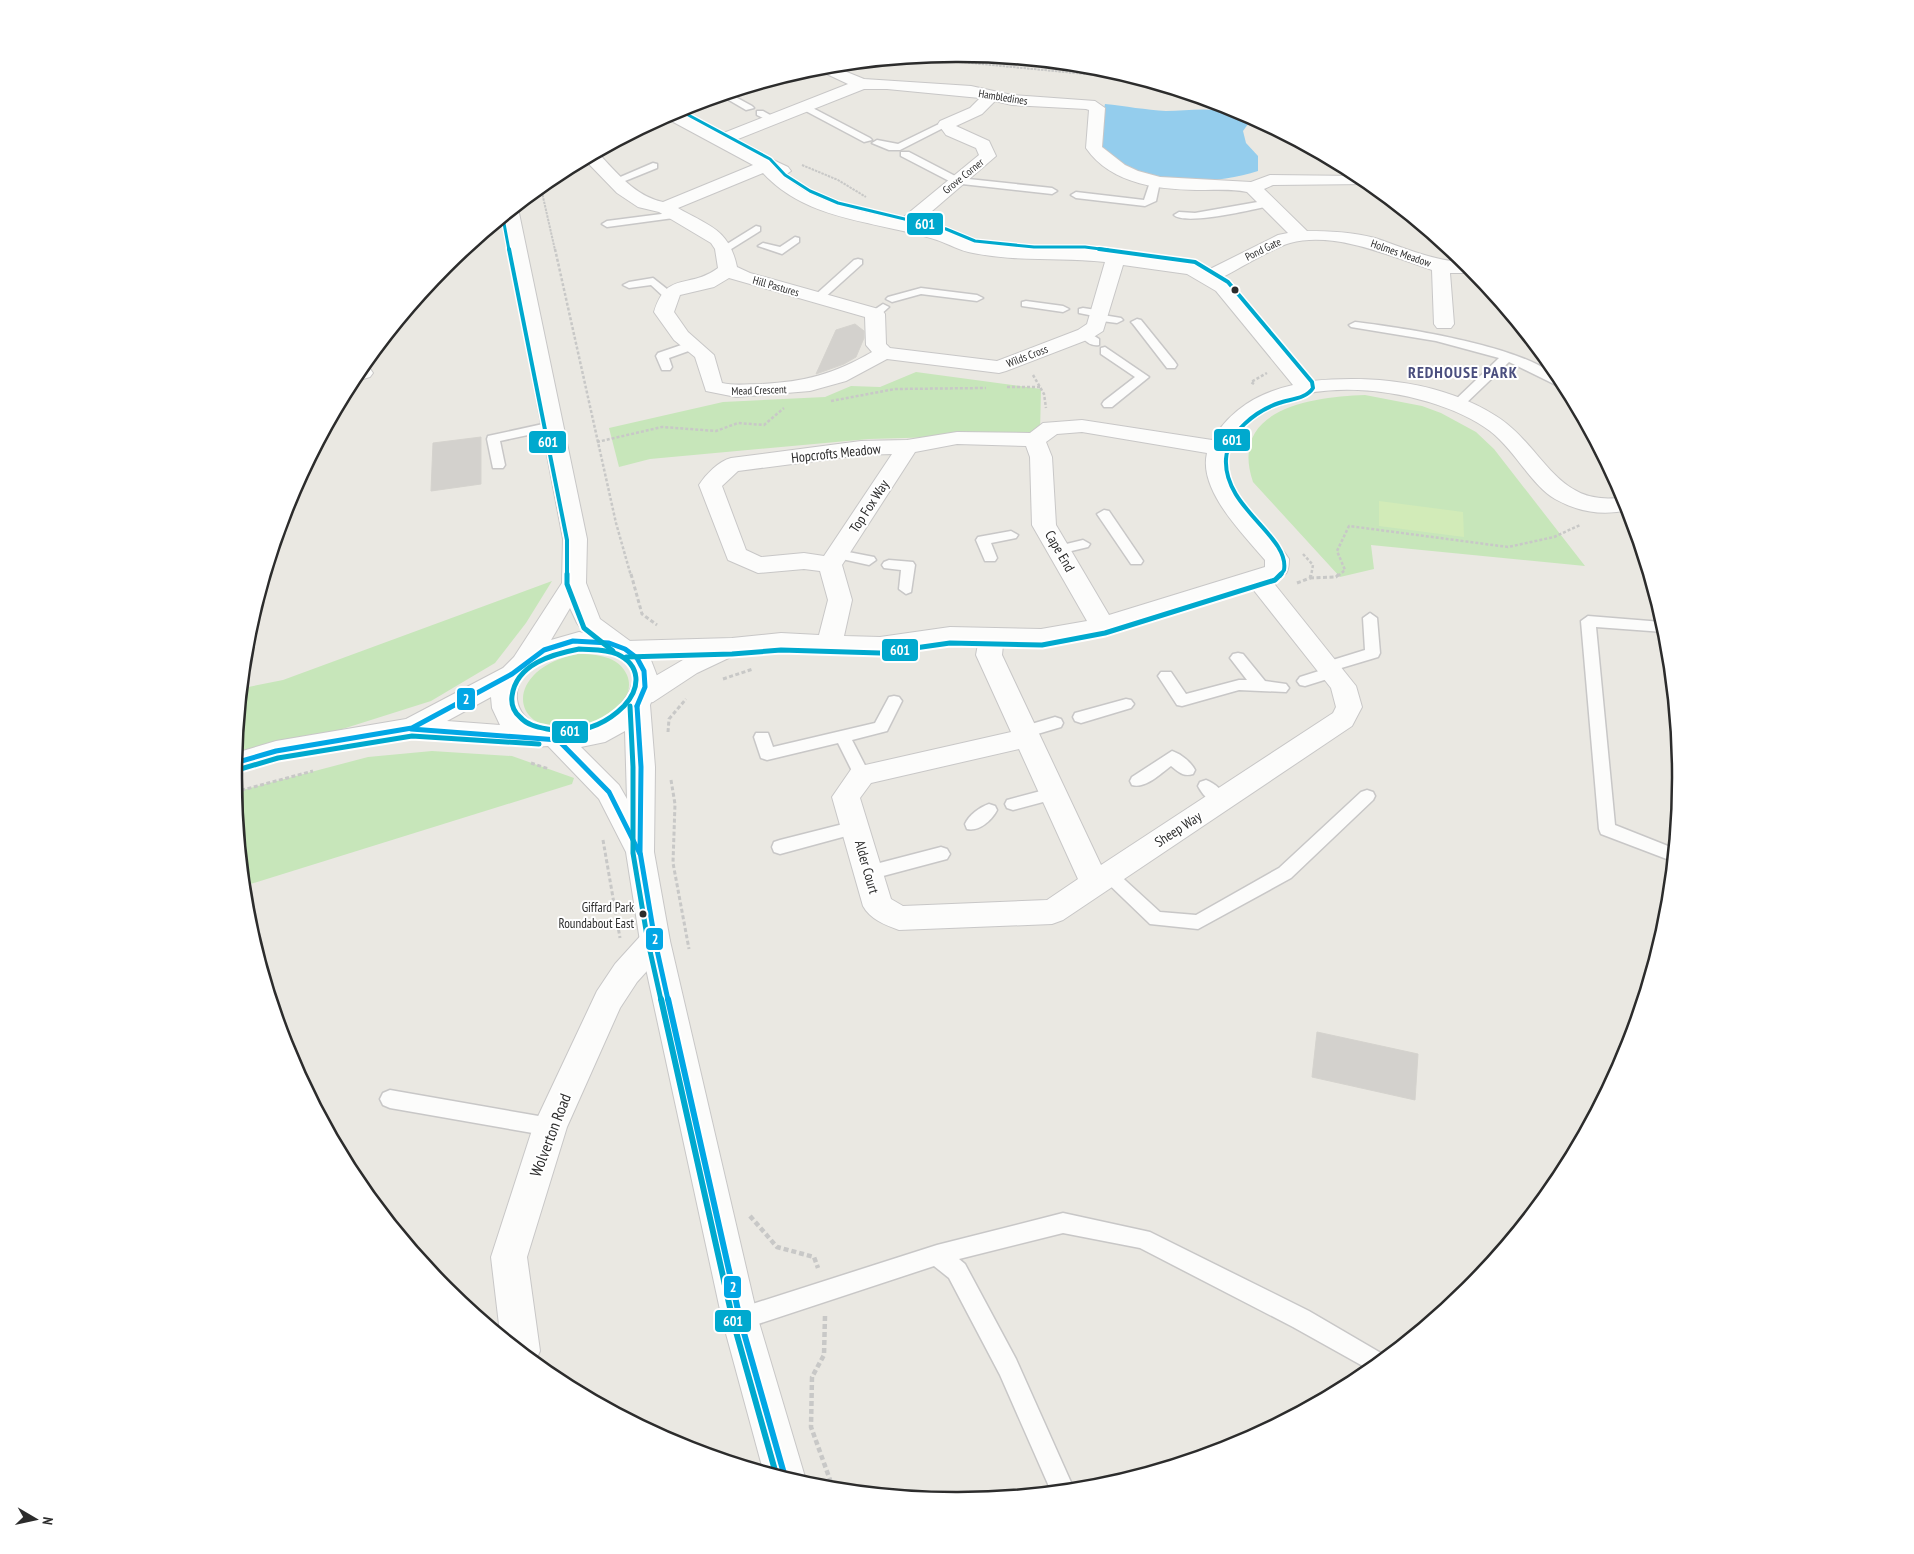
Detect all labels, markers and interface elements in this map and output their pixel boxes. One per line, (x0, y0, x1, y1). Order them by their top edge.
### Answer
street label: Hambledines (977, 86, 1029, 108)
street label: Grove Corner (940, 155, 986, 197)
line badge: 601 (906, 212, 944, 236)
text: 601 (915, 215, 935, 233)
street label: Pond Gate (1243, 234, 1284, 264)
street label: Holmes Meadow (1369, 236, 1433, 270)
street label: Hill Pastures (751, 273, 801, 299)
unlabelled marker (1230, 285, 1240, 295)
street label: Wilds Cross (1004, 342, 1050, 370)
district label: REDHOUSE PARK (1408, 362, 1518, 382)
street label: Mead Crescent (731, 382, 787, 398)
line badge: 601 (1213, 428, 1251, 452)
line badge: 601 (528, 430, 567, 454)
text: 601 (1222, 431, 1242, 449)
text: 601 (538, 433, 558, 451)
street label: Hopcrofts Meadow (790, 439, 882, 467)
street label: Top Fox Way (845, 476, 893, 536)
street label: Cape End (1041, 527, 1079, 575)
line badge: 601 (881, 638, 919, 662)
text: 601 (890, 641, 910, 659)
line badge: 2 (456, 687, 476, 711)
text: 2 (463, 690, 469, 708)
line badge: 601 (551, 720, 589, 744)
text: 601 (560, 722, 580, 740)
street label: Sheep Way (1151, 807, 1205, 851)
street label: Alder Court (851, 838, 883, 896)
place label: Giffard Park Roundabout East (558, 899, 634, 932)
marker: Giffard Park Roundabout East (638, 909, 648, 919)
line badge: 2 (645, 927, 664, 951)
text: 2 (652, 930, 658, 948)
street label: Wolverton Road (525, 1091, 575, 1179)
line badge: 2 (723, 1275, 742, 1299)
text: 2 (730, 1278, 736, 1296)
line badge: 601 (714, 1309, 752, 1333)
text: 601 (723, 1312, 743, 1330)
north arrow (10, 1494, 60, 1544)
text: N (38, 1516, 57, 1526)

